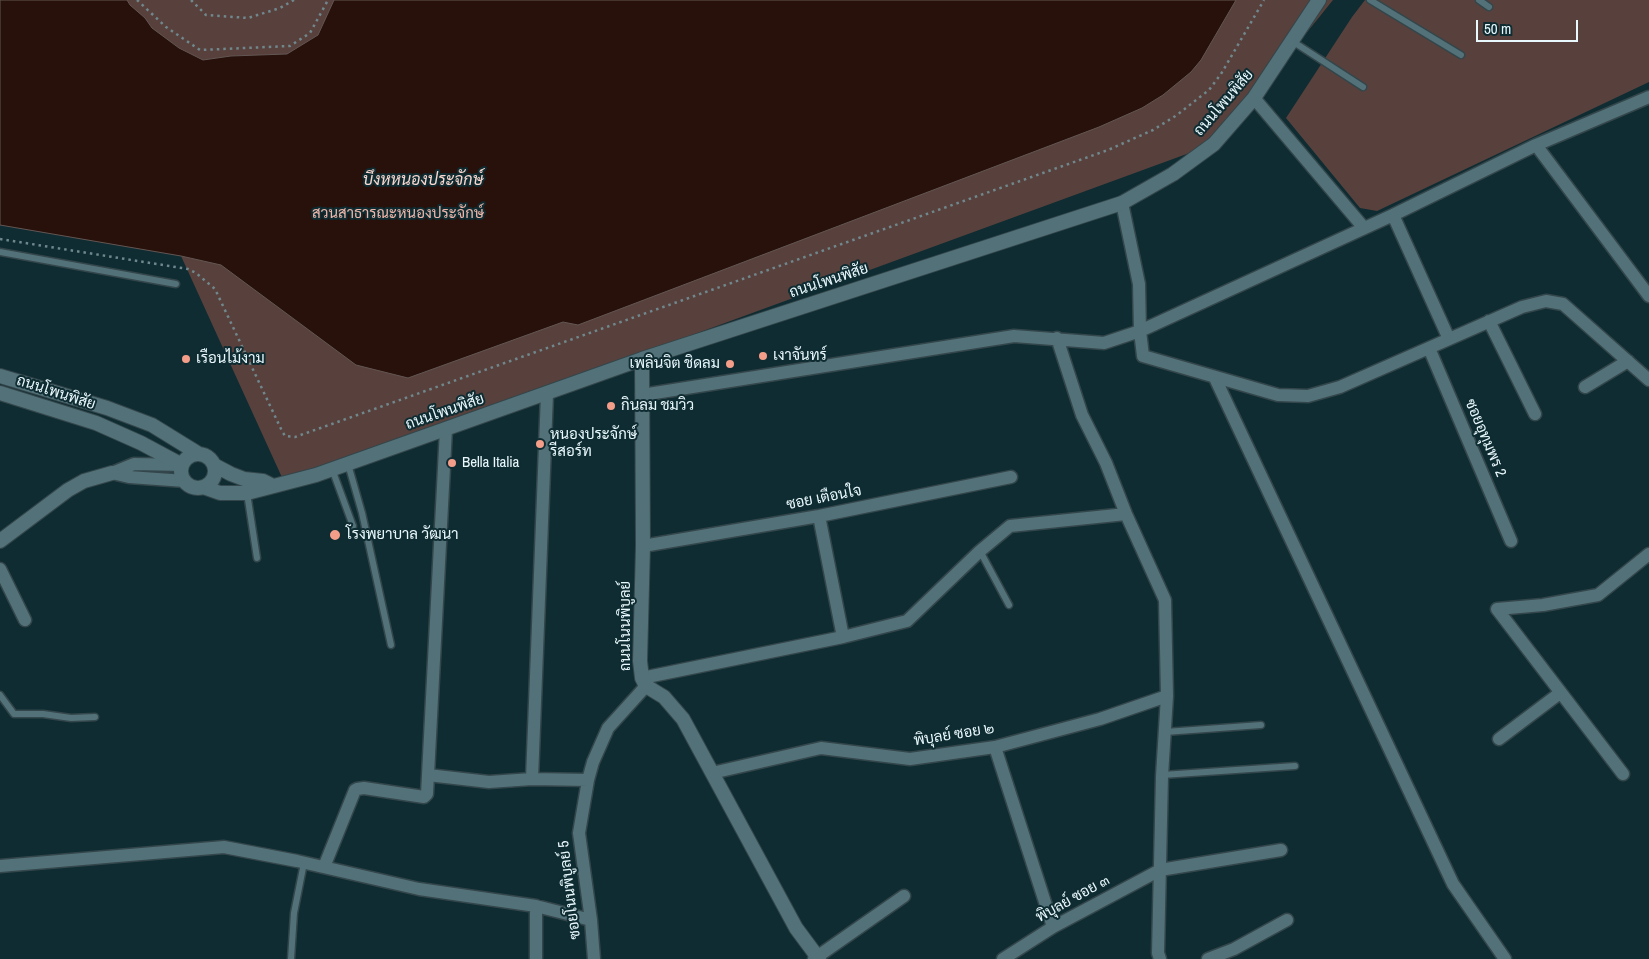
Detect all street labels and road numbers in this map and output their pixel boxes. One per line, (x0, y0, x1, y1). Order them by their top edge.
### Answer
street label: ถนนโพนพิสัย (1190, 66, 1258, 140)
street label: ถนนโพนพิสัย (787, 260, 871, 302)
street label: ถนนโพนพิสัย (14, 372, 98, 414)
street label: ถนนโพนพิสัย (403, 390, 487, 434)
street label: ซอยอุทุมพร 2 (1461, 396, 1509, 480)
street label: ซอย เตือนใจ (785, 482, 863, 514)
street label: ถนนโนนพิบูลย์ (617, 581, 635, 671)
street label: พิบุลย์ ซอย ๒ (912, 720, 996, 750)
street label: ซอยโนนพิบูลย์ 5 (555, 840, 585, 940)
street label: พิบุลย์ ซอย ๓ (1033, 871, 1113, 927)

